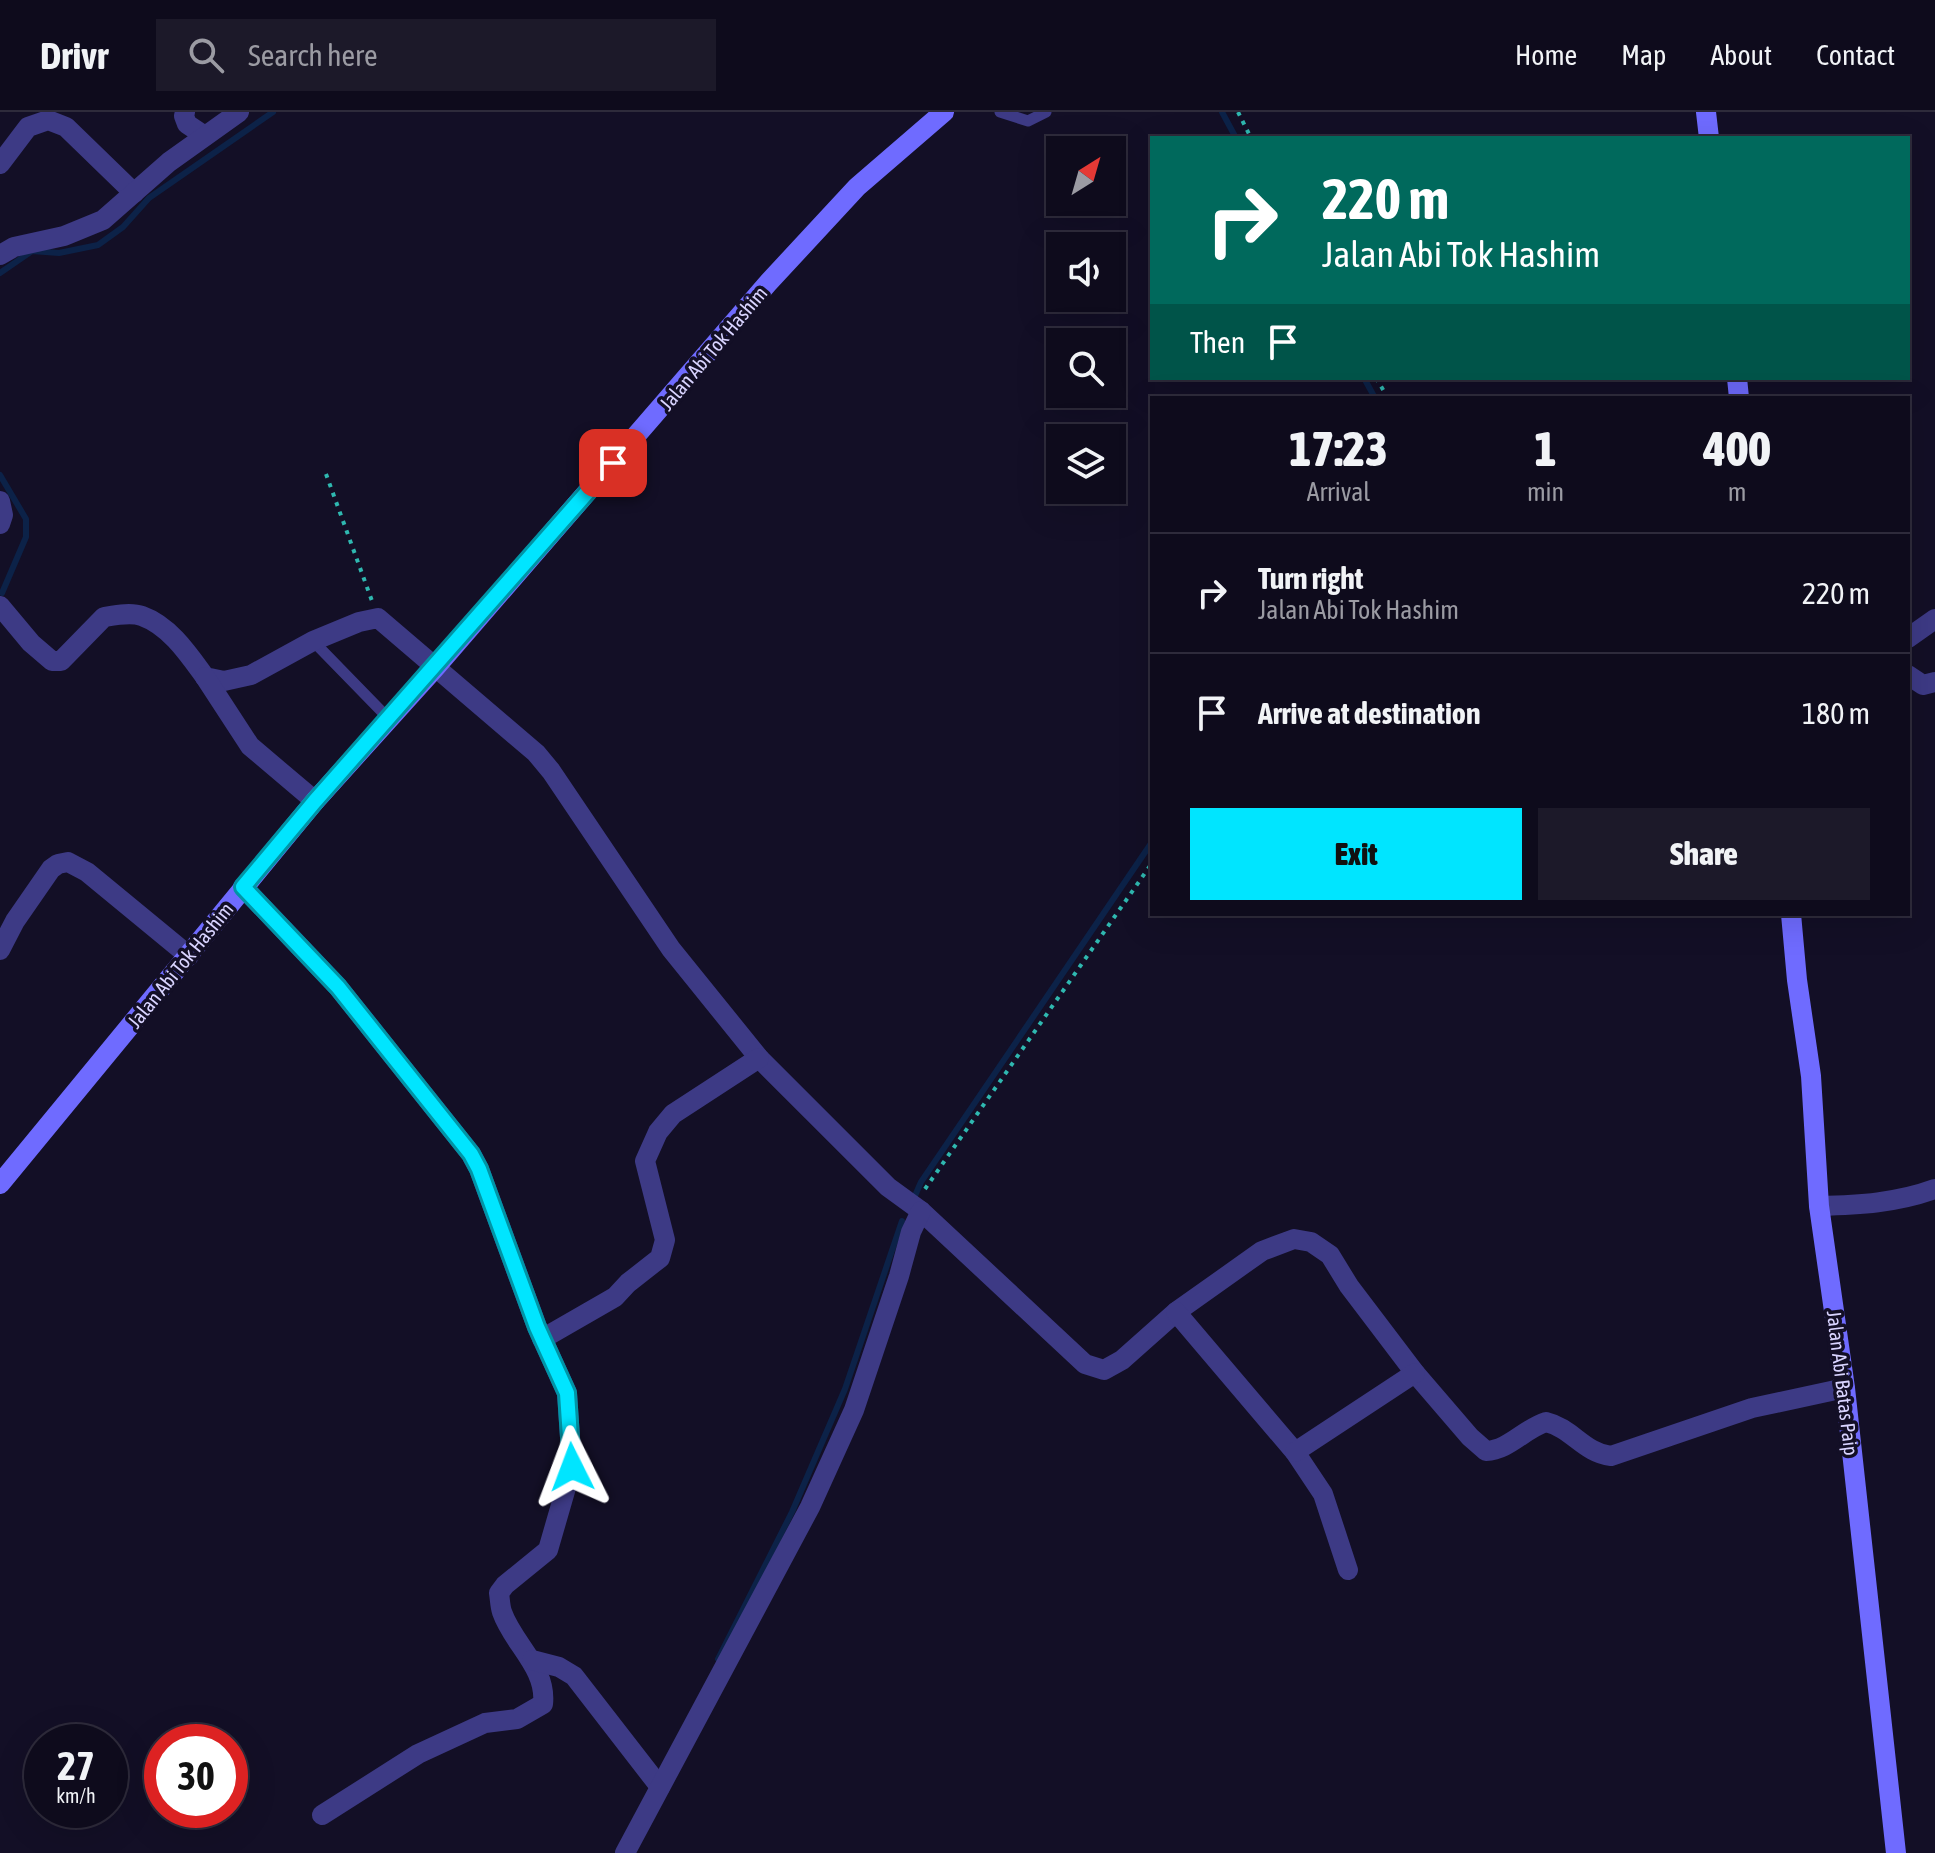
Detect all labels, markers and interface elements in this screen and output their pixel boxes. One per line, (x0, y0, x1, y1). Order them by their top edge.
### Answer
search box (156, 19, 716, 91)
icon: search (184, 33, 228, 77)
text: Drivr (40, 34, 108, 77)
text: Search here (248, 38, 378, 72)
text: Home (1515, 39, 1577, 71)
text: Map (1621, 39, 1666, 71)
text: About (1710, 39, 1772, 71)
text: Contact (1816, 39, 1895, 71)
north arrow (1046, 136, 1126, 216)
map controls (1046, 136, 1126, 504)
text: 220 m (1322, 167, 1449, 231)
icon: right (1190, 168, 1294, 272)
button: sound (1046, 232, 1126, 312)
text: Jalan Abi Tok Hashim (1322, 233, 1600, 275)
street label: Jalan Abi Tok Hashim (655, 281, 771, 415)
icon: arrive (1261, 320, 1305, 364)
text: Then (1190, 325, 1245, 359)
button: search (1046, 328, 1126, 408)
text: 17:23 (1289, 421, 1388, 476)
text: 1 (1534, 421, 1557, 476)
text: 400 (1703, 421, 1771, 476)
button: layers (1046, 424, 1126, 504)
pin (579, 429, 647, 497)
icon: arrive (591, 441, 635, 485)
text: Arrival (1307, 477, 1370, 507)
text: min (1527, 477, 1564, 507)
text: m (1728, 477, 1746, 507)
text: Turn right (1258, 561, 1364, 595)
icon: right (1190, 571, 1234, 615)
text: 220 m (1802, 576, 1870, 610)
text: Jalan Abi Tok Hashim (1258, 595, 1459, 625)
icon: arrive (1190, 691, 1234, 735)
text: Arrive at destination (1258, 696, 1480, 730)
text: 180 m (1802, 696, 1870, 730)
button: Exit (1190, 808, 1522, 900)
button: Share (1538, 808, 1870, 900)
street label: Jalan Abi Tok Hashim (122, 898, 238, 1032)
street label: Jalan Abi Batas Paip (1823, 1309, 1863, 1457)
position arrow (530, 1425, 614, 1509)
speed limit sign: 30 (144, 1724, 248, 1828)
text: 27 (57, 1743, 95, 1788)
text: km/h (56, 1784, 96, 1807)

